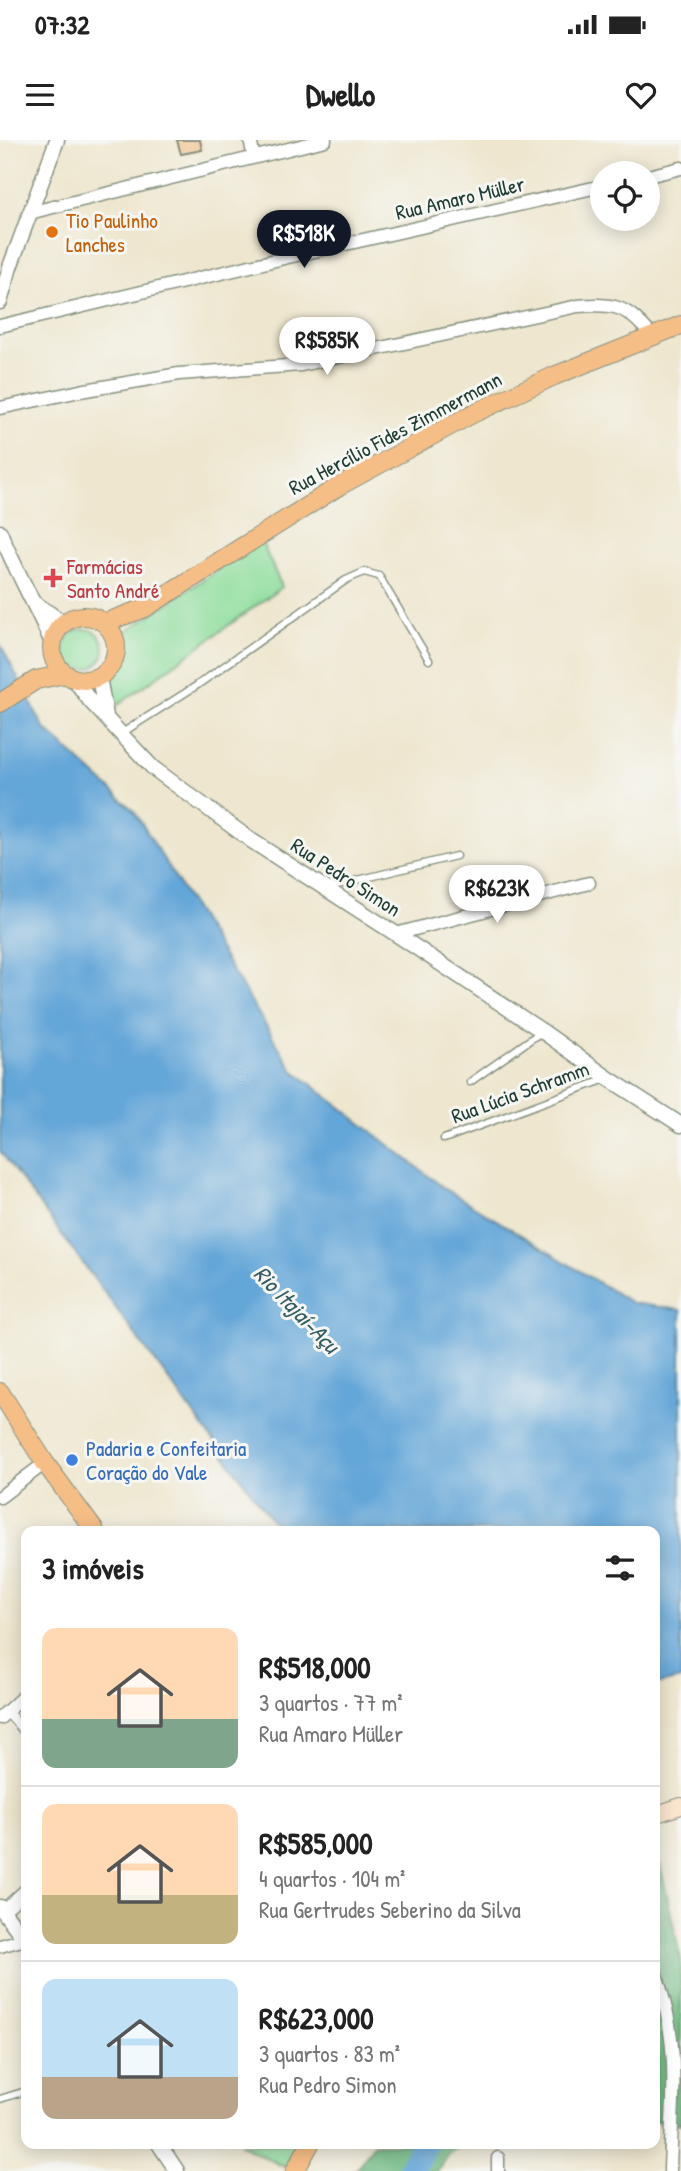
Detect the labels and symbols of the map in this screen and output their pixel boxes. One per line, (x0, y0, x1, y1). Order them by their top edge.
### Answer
street label: Rua Amaro Müller (393, 169, 527, 227)
place label: Tio Paulinho Lanches (66, 206, 158, 259)
pin: R$518K (247, 211, 361, 270)
marker: Tio Paulinho Lanches (44, 224, 60, 240)
pin: R$585K (270, 317, 384, 377)
street label: Rua Hercílio Fides Zimmermann (283, 364, 507, 502)
place label: Farmácias Santo André (66, 552, 159, 605)
marker: Farmácias Santo André (45, 570, 61, 586)
street label: Rua Pedro Simon (285, 831, 407, 923)
pin: R$623K (440, 866, 554, 925)
street label: Rua Lúcia Schramm (447, 1054, 593, 1130)
water label: Rio Itajaí-Açu (247, 1258, 348, 1361)
place label: Padaria e Confeitaria Coração do Vale (86, 1434, 246, 1487)
marker: Padaria e Confeitaria Coração do Vale (64, 1452, 80, 1468)

